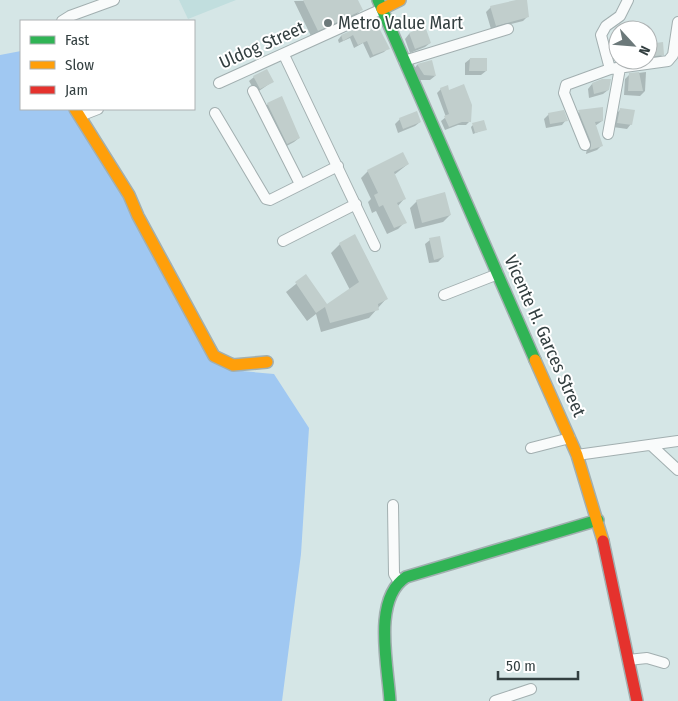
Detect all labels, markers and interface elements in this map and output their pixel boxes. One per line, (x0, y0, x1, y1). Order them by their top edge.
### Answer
place label: Metro Value Mart (338, 12, 463, 34)
street label: Uldog Street (216, 16, 308, 74)
marker: Metro Value Mart (322, 17, 334, 29)
legend (20, 20, 195, 110)
north arrow (608, 20, 658, 70)
text: Fast (65, 31, 89, 49)
text: N (635, 43, 654, 58)
text: Slow (65, 56, 94, 74)
text: Jam (65, 81, 88, 99)
street label: Vicente H. Garces Street (499, 252, 591, 420)
scale bar (498, 648, 578, 680)
text: 50 m (506, 657, 536, 675)

